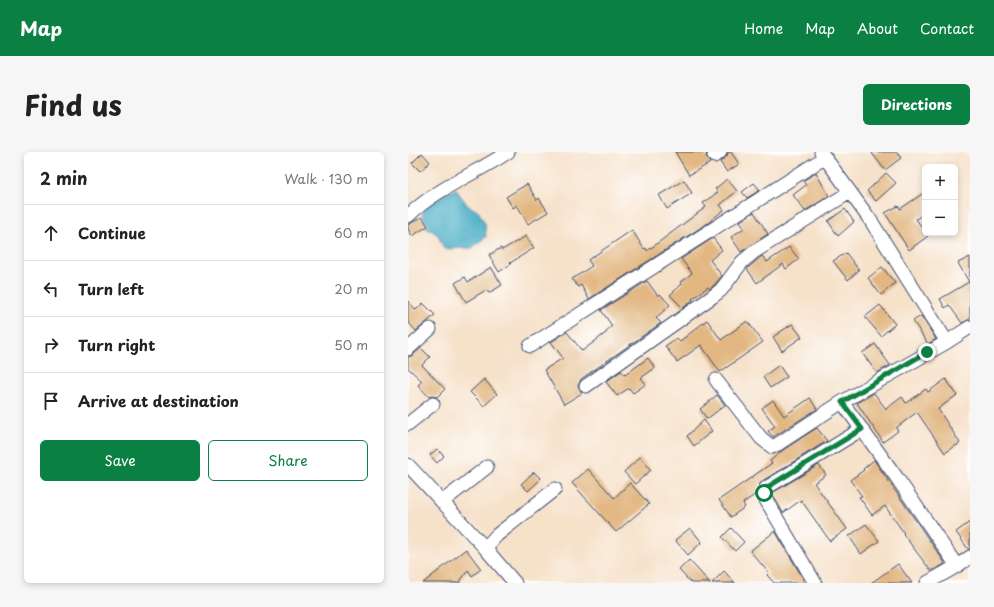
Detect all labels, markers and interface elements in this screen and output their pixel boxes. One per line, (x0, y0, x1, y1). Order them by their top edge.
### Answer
text: Map (20, 14, 62, 42)
text: Home (744, 18, 783, 39)
text: Map (805, 18, 835, 39)
text: About (857, 18, 898, 39)
text: Contact (920, 18, 974, 39)
text: Find us (24, 83, 122, 126)
button: Directions (863, 84, 970, 125)
map controls (922, 164, 958, 236)
button: + (922, 164, 958, 200)
text: 2 min (40, 165, 87, 191)
text: Walk · 130 m (285, 169, 368, 188)
button: − (922, 200, 958, 236)
text: Continue (78, 221, 146, 244)
icon: ahead (40, 222, 62, 244)
text: 60 m (334, 223, 368, 242)
text: Turn left (78, 277, 144, 300)
icon: left (40, 278, 62, 300)
text: 20 m (334, 279, 368, 298)
text: Turn right (78, 333, 155, 356)
icon: right (40, 334, 62, 356)
text: 50 m (334, 335, 368, 354)
route end (918, 343, 936, 361)
text: Arrive at destination (78, 389, 239, 412)
icon: arrive (40, 390, 62, 412)
button: Save (40, 440, 200, 481)
button: Share (208, 440, 368, 481)
route start (755, 484, 773, 502)

